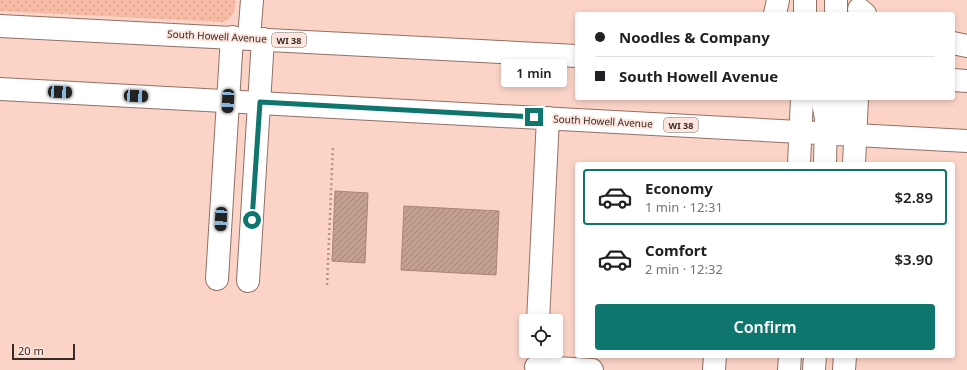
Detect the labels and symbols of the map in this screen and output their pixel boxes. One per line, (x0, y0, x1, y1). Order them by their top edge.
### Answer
street label: South Howell Avenue (167, 26, 268, 46)
road number: WI 38 (272, 33, 306, 47)
callout: 1 min (501, 59, 567, 87)
car (48, 85, 72, 99)
car (124, 89, 148, 103)
car (221, 89, 235, 113)
route end (525, 108, 543, 126)
street label: South Howell Avenue (553, 111, 654, 131)
road number: WI 38 (664, 118, 698, 132)
car (214, 207, 228, 231)
route start (243, 211, 261, 229)
scale bar (12, 342, 75, 361)

